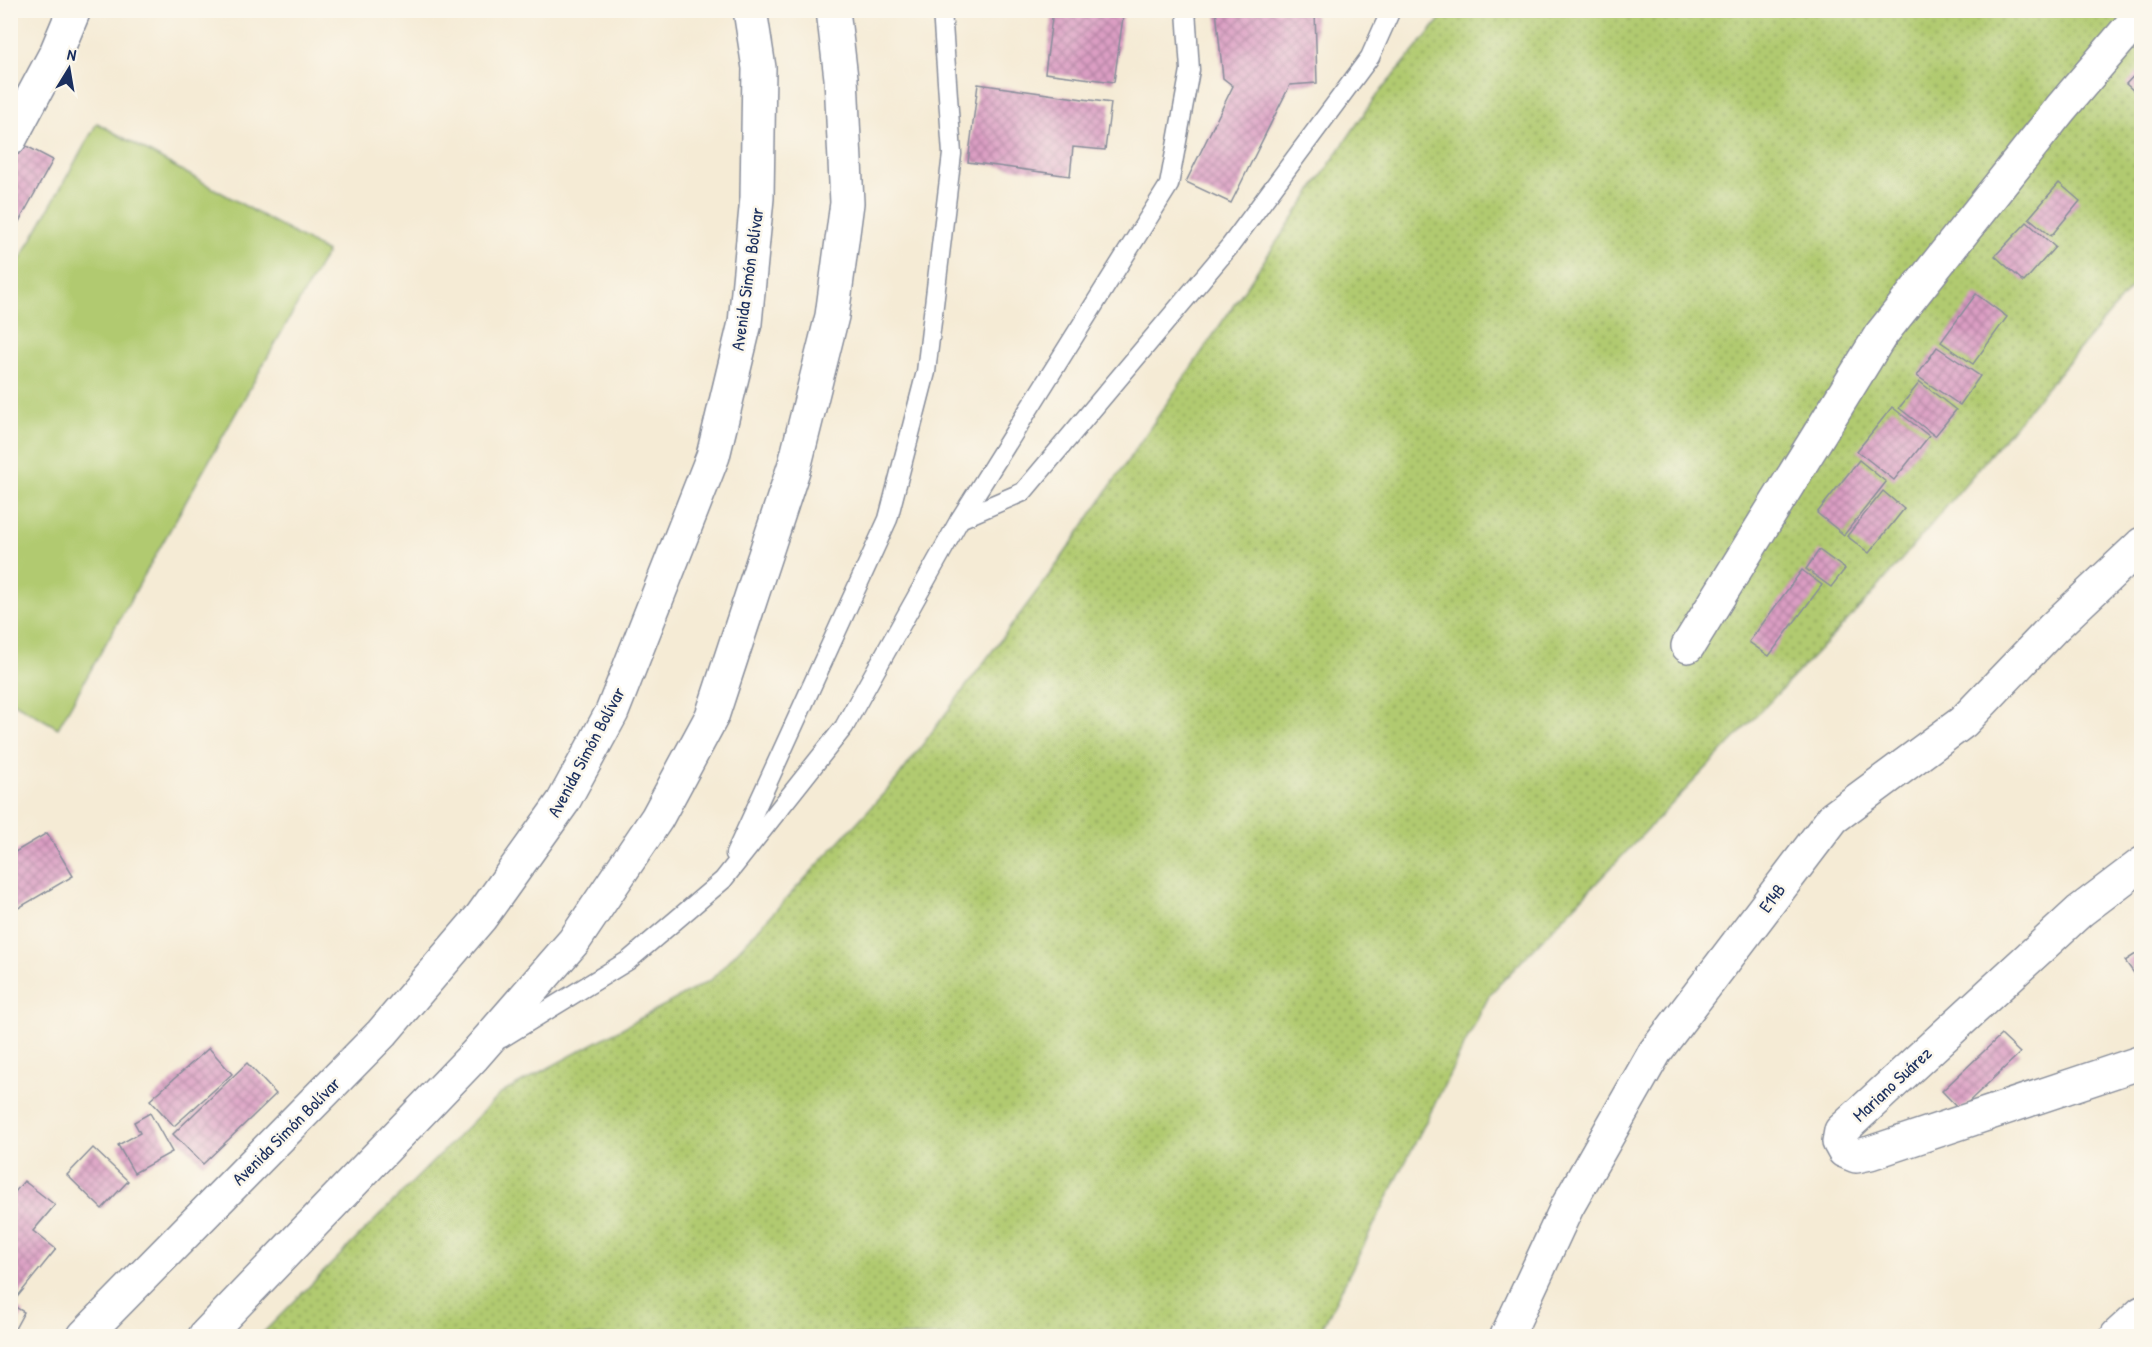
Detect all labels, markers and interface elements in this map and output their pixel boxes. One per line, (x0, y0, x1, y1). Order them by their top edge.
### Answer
north arrow (39, 39, 99, 99)
text: N (66, 43, 79, 66)
street label: Avenida Simón Bolívar (725, 206, 769, 352)
street label: Avenida Simón Bolívar (541, 683, 631, 821)
street label: E14B (1753, 878, 1791, 918)
street label: Mariano Suárez (1847, 1041, 1937, 1127)
street label: Avenida Simón Bolívar (226, 1071, 346, 1191)

